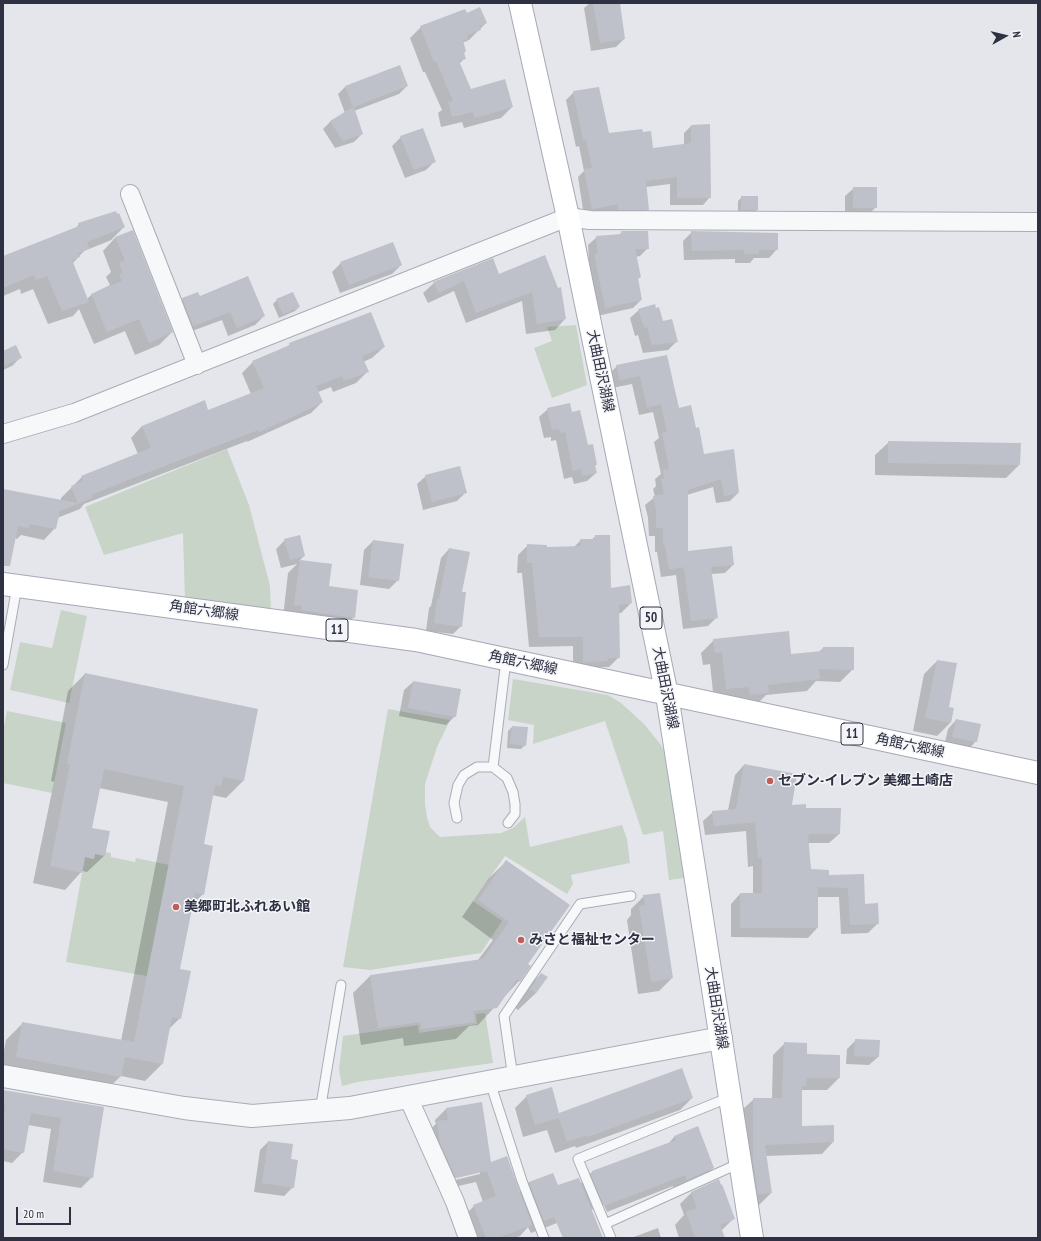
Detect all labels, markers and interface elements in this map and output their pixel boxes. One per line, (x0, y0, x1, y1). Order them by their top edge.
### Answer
north arrow (985, 16, 1025, 56)
text: N (1010, 30, 1024, 38)
street label: 大曲田沢湖線 (583, 328, 617, 414)
street label: 角館六郷線 (168, 598, 240, 624)
road number: 50 (640, 607, 662, 629)
road number: 11 (326, 619, 348, 641)
street label: 大曲田沢湖線 (649, 645, 681, 731)
street label: 角館六郷線 (487, 648, 559, 678)
road number: 11 (841, 723, 863, 745)
street label: 角館六郷線 (874, 731, 946, 761)
place label: セブン-イレブン 美郷土崎店 (778, 773, 953, 789)
marker: セブン-イレブン 美郷土崎店 (765, 776, 775, 786)
place label: 美郷町北ふれあい館 (184, 899, 310, 915)
marker: 美郷町北ふれあい館 (171, 902, 181, 912)
place label: みさと福祉センター (529, 932, 655, 948)
marker: みさと福祉センター (516, 935, 526, 945)
street label: 大曲田沢湖線 (701, 965, 731, 1051)
scale bar (18, 1199, 73, 1225)
text: 20 m (23, 1206, 44, 1221)

